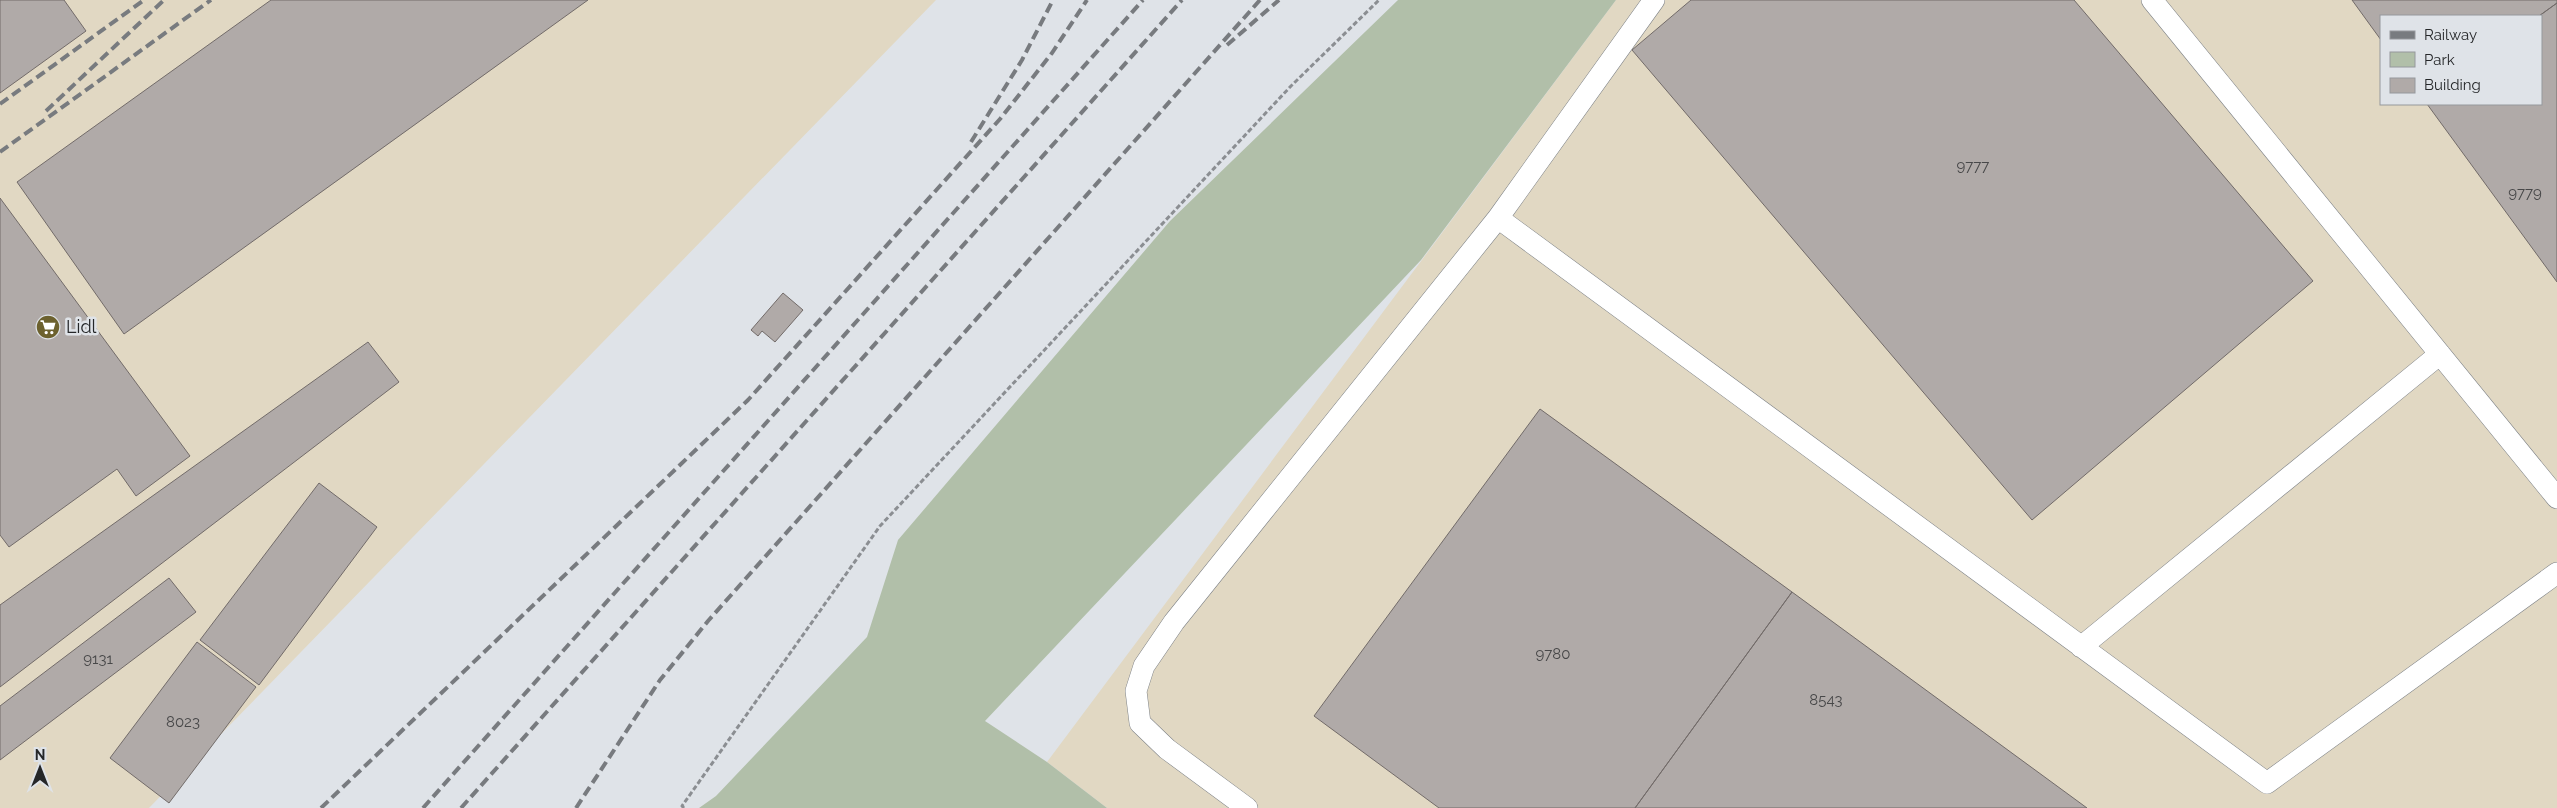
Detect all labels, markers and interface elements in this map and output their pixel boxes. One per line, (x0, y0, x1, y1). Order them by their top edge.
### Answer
legend (2380, 15, 2542, 105)
text: Railway (2424, 26, 2477, 44)
text: Park (2424, 51, 2455, 69)
text: Building (2424, 76, 2481, 94)
house number: 9777 (1957, 157, 1989, 175)
house number: 9779 (2508, 184, 2542, 202)
supermarket icon: Lidl (35, 314, 61, 340)
place label: Lidl (66, 316, 97, 337)
house number: 9780 (1536, 645, 1570, 663)
house number: 9131 (83, 650, 113, 668)
house number: 8543 (1809, 691, 1843, 709)
house number: 8023 (166, 713, 200, 731)
north arrow (15, 743, 65, 793)
text: N (35, 747, 45, 763)

